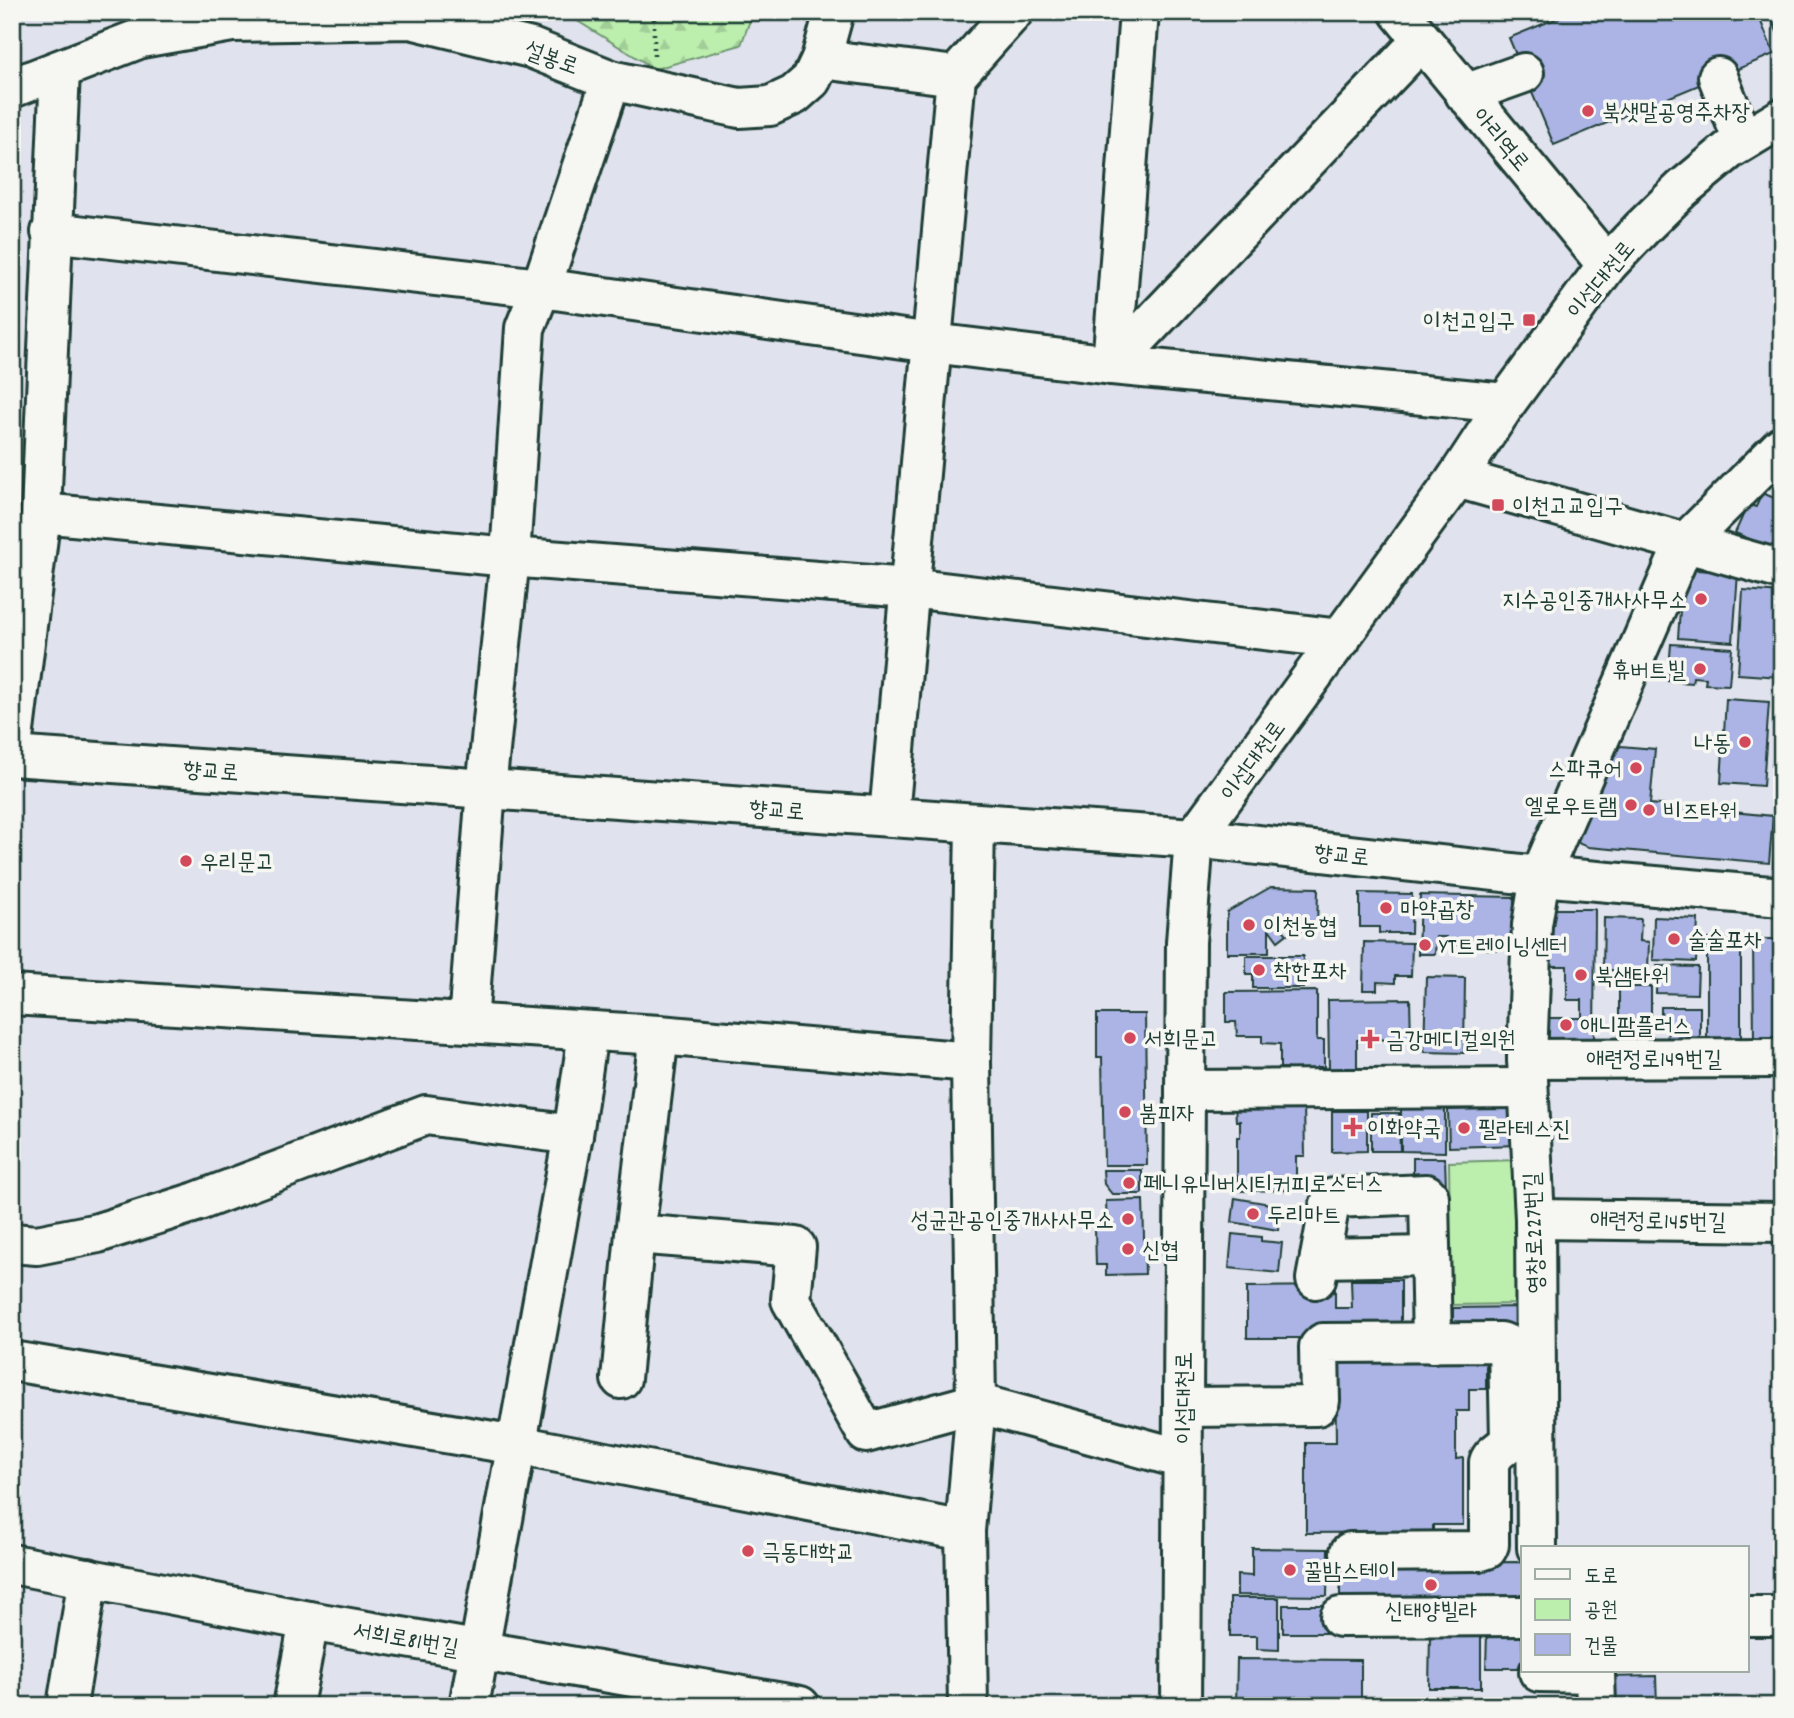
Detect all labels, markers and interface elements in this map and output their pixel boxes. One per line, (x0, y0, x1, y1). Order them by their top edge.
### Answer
street label: 설봉로 (519, 35, 583, 85)
place label: 북샛말공영주차장 (1602, 98, 1750, 131)
street label: 아리역로 (1463, 102, 1536, 180)
marker: 북샛말공영주차장 (1580, 103, 1596, 119)
street label: 이섭대천로 (1561, 235, 1645, 328)
place label: 이천고입구 (1422, 307, 1515, 340)
marker: 이천고입구 (1521, 312, 1537, 328)
place label: 이천고교입구 (1512, 492, 1623, 525)
marker: 이천고교입구 (1490, 497, 1506, 513)
place label: 지수공인중개사사무소 (1502, 586, 1687, 619)
marker: 지수공인중개사사무소 (1693, 591, 1709, 607)
place label: 휴버트빌 (1612, 656, 1686, 689)
marker: 휴버트빌 (1692, 661, 1708, 677)
street label: 이섭대천로 (1214, 715, 1295, 809)
place label: 나동 (1694, 729, 1731, 762)
marker: 나동 (1737, 734, 1753, 750)
street label: 향교로 (182, 755, 240, 792)
place label: 스파큐어 (1548, 755, 1622, 788)
marker: 스파큐어 (1628, 760, 1644, 776)
place label: 엘로우트램 (1524, 792, 1617, 825)
street label: 향교로 (748, 794, 806, 831)
marker: 엘로우트램 (1623, 797, 1639, 813)
place label: 비즈타워 (1663, 797, 1737, 830)
marker: 비즈타워 (1641, 802, 1657, 818)
street label: 향교로 (1312, 838, 1371, 877)
place label: 우리문고 (200, 848, 274, 881)
marker: 우리문고 (178, 853, 194, 869)
place label: 마약곱창 (1400, 895, 1475, 928)
marker: 마약곱창 (1378, 900, 1394, 916)
place label: 이천농협 (1263, 912, 1337, 945)
marker: 이천농협 (1241, 917, 1257, 933)
place label: 술술포차 (1688, 926, 1762, 959)
marker: 술술포차 (1666, 931, 1682, 947)
place label: YT트레이닝센터 (1439, 932, 1568, 965)
marker: YT트레이닝센터 (1417, 937, 1433, 953)
place label: 착한포차 (1273, 957, 1347, 990)
marker: 착한포차 (1251, 962, 1267, 978)
place label: 북샘타워 (1595, 962, 1669, 995)
marker: 북샘타워 (1573, 967, 1589, 983)
place label: 애니팜플러스 (1580, 1012, 1691, 1045)
marker: 애니팜플러스 (1558, 1017, 1574, 1033)
place label: 서희문고 (1144, 1025, 1218, 1058)
place label: 금강메디컬의원 (1386, 1026, 1516, 1059)
marker: 금강메디컬의원 (1360, 1029, 1380, 1049)
marker: 서희문고 (1122, 1030, 1138, 1046)
street label: 애련정로149번길 (1586, 1045, 1722, 1078)
place label: 붐피자 (1139, 1099, 1195, 1132)
marker: 붐피자 (1117, 1104, 1133, 1120)
place label: 이화약국 (1367, 1114, 1441, 1147)
place label: 필라테스진 (1478, 1115, 1571, 1148)
marker: 이화약국 (1345, 1119, 1361, 1135)
marker: 필라테스진 (1456, 1120, 1472, 1136)
place label: 페니유니버시티커피로스터스 (1143, 1170, 1384, 1203)
street label: 영창로227번길 (1518, 1172, 1555, 1294)
marker: 페니유니버시티커피로스터스 (1121, 1175, 1137, 1191)
place label: 두리마트 (1267, 1201, 1341, 1234)
place label: 성균관공인중개사사무소 (910, 1206, 1114, 1239)
marker: 두리마트 (1245, 1206, 1261, 1222)
street label: 애련정로145번길 (1590, 1206, 1726, 1241)
marker: 성균관공인중개사사무소 (1120, 1211, 1136, 1227)
place label: 신협 (1142, 1236, 1179, 1269)
marker: 신협 (1120, 1241, 1136, 1257)
street label: 이섭대천로 (1170, 1352, 1203, 1444)
place label: 극동대학교 (762, 1538, 855, 1571)
marker: 극동대학교 (740, 1543, 756, 1559)
legend (1521, 1546, 1748, 1672)
place label: 꿀밤스테이 (1304, 1557, 1397, 1590)
marker: 꿀밤스테이 (1282, 1562, 1298, 1578)
text: 도로 (1584, 1563, 1618, 1593)
marker: 신태양빌라 (1423, 1577, 1439, 1593)
place label: 신태양빌라 (1385, 1597, 1477, 1630)
text: 공원 (1584, 1597, 1618, 1627)
street label: 서희로81번길 (350, 1616, 461, 1667)
text: 건물 (1584, 1633, 1618, 1663)

